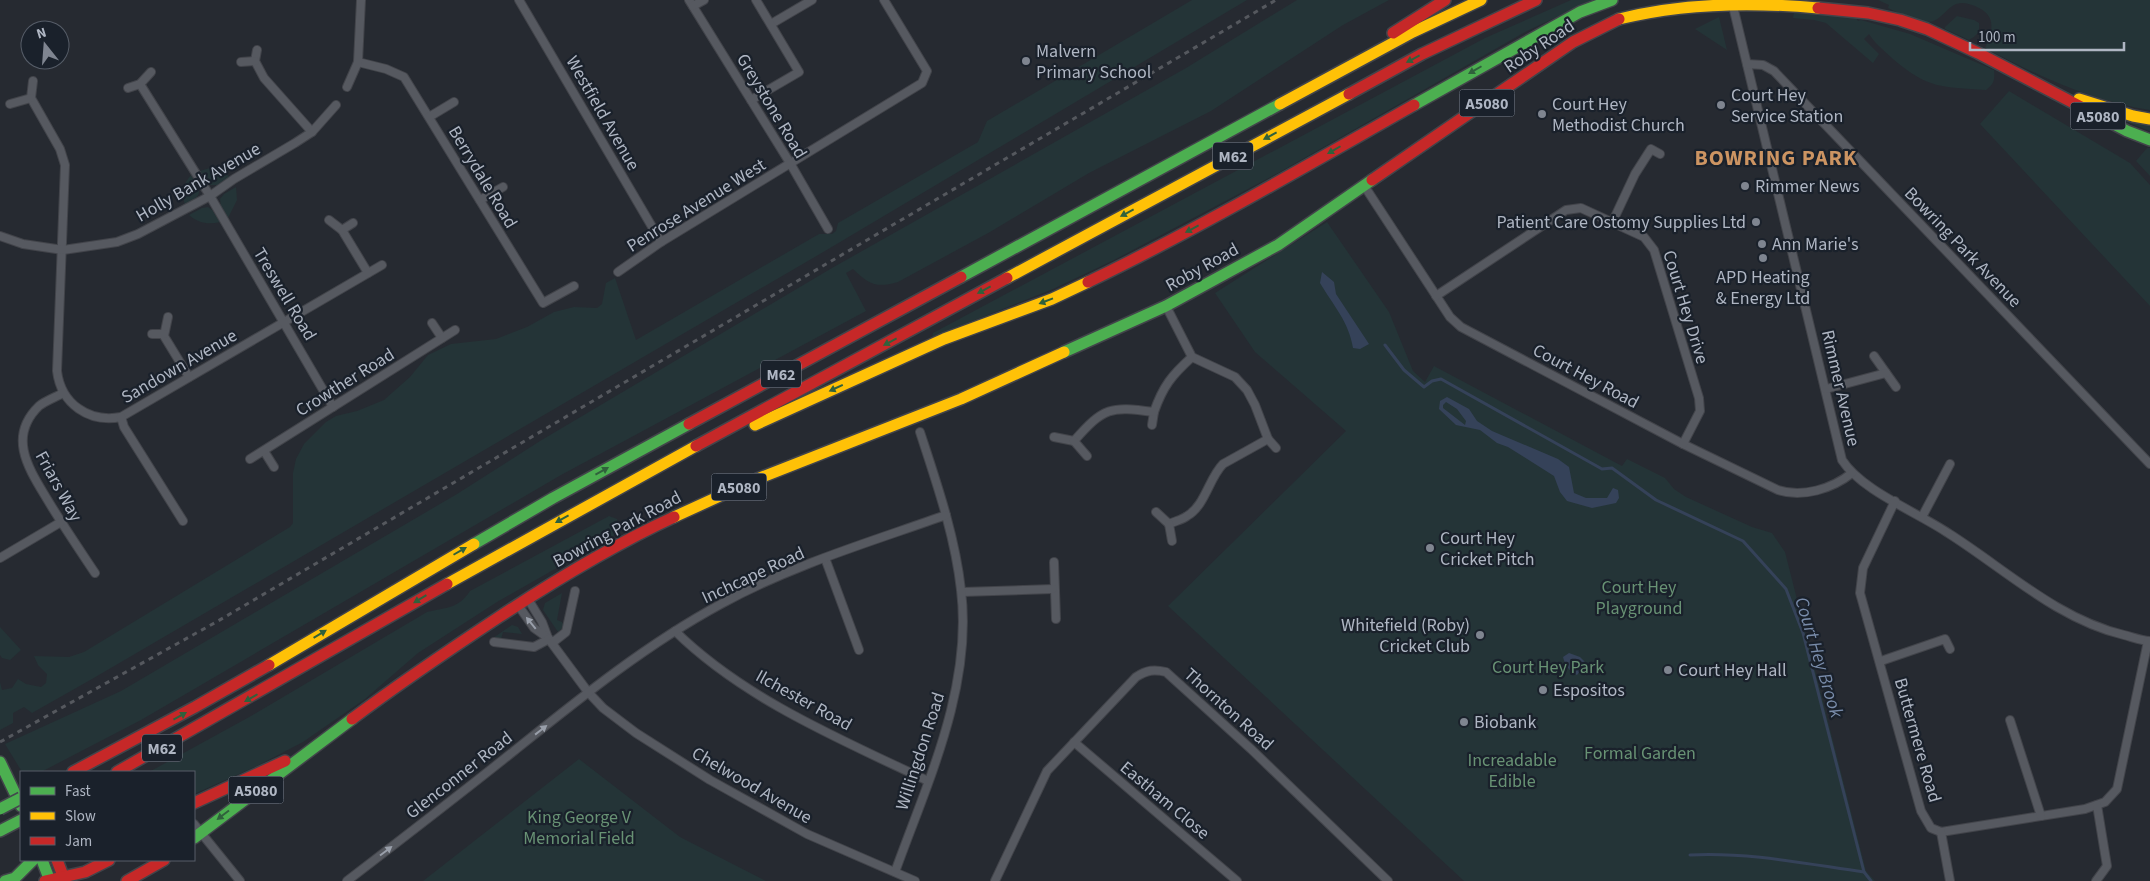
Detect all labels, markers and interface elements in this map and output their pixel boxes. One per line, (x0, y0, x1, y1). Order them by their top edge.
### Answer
street label: Roby Road (1499, 14, 1580, 79)
north arrow (20, 20, 70, 70)
scale bar (1970, 20, 2124, 52)
text: N (34, 23, 49, 44)
text: 100 m (1978, 27, 2016, 48)
place label: Malvern Primary School (1036, 39, 1151, 85)
street label: Greystone Road (730, 49, 813, 163)
street label: Westfield Avenue (560, 51, 646, 175)
one-way arrow (1407, 54, 1420, 63)
marker: Malvern Primary School (1020, 55, 1032, 67)
one-way arrow (1469, 66, 1482, 75)
place label: Court Hey Service Station (1731, 83, 1843, 129)
road number: A5080 (1460, 90, 1514, 116)
place label: Court Hey Methodist Church (1552, 92, 1685, 138)
marker: Court Hey Service Station (1715, 99, 1727, 111)
road number: A5080 (2070, 102, 2126, 130)
marker: Court Hey Methodist Church (1536, 108, 1548, 120)
street label: Berrydale Road (442, 121, 523, 233)
one-way arrow (1263, 132, 1278, 140)
street label: Holly Bank Avenue (131, 137, 265, 228)
road number: M62 (1213, 142, 1253, 170)
district label: BOWRING PARK (1694, 142, 1858, 174)
one-way arrow (1327, 146, 1341, 155)
street label: Penrose Avenue West (622, 152, 771, 258)
place label: Rimmer News (1755, 174, 1859, 199)
marker: Rimmer News (1739, 180, 1751, 192)
street label: Bowring Park Avenue (1898, 181, 2027, 313)
one-way arrow (1120, 209, 1135, 217)
place label: Patient Care Ostomy Supplies Ltd (1496, 210, 1746, 235)
marker: Patient Care Ostomy Supplies Ltd (1750, 216, 1762, 228)
one-way arrow (1185, 225, 1199, 233)
place label: Ann Marie's (1772, 232, 1859, 257)
street label: Roby Road (1161, 237, 1243, 298)
marker: Ann Marie's (1756, 238, 1768, 250)
street label: Treswell Road (247, 243, 322, 346)
street label: Court Hey Drive (1656, 247, 1715, 367)
marker: APD Heating & Energy Ltd (1757, 252, 1769, 264)
place label: APD Heating & Energy Ltd (1716, 265, 1810, 311)
one-way arrow (978, 286, 991, 295)
one-way arrow (1038, 297, 1053, 305)
street label: Sandown Avenue (117, 323, 242, 410)
street label: Rimmer Avenue (1815, 327, 1866, 449)
one-way arrow (882, 338, 897, 346)
street label: Court Hey Road (1528, 338, 1643, 415)
street label: Crowther Road (291, 342, 399, 423)
road number: M62 (761, 360, 801, 388)
one-way arrow (829, 385, 843, 393)
street label: Friars Way (29, 447, 88, 526)
one-way arrow (594, 467, 609, 475)
road number: A5080 (712, 474, 766, 501)
street label: Bowring Park Road (549, 485, 686, 574)
one-way arrow (555, 515, 569, 523)
place label: Court Hey Cricket Pitch (1440, 526, 1535, 572)
street label: Inchcape Road (698, 541, 809, 610)
marker: Court Hey Cricket Pitch (1424, 542, 1436, 554)
one-way arrow (453, 546, 466, 555)
park label: Court Hey Playground (1596, 575, 1682, 621)
one-way arrow (414, 594, 427, 603)
water label: Court Hey Brook (1787, 594, 1850, 722)
place label: Whitefield (Roby) Cricket Club (1341, 613, 1470, 659)
one-way arrow (526, 617, 537, 630)
one-way arrow (314, 629, 327, 638)
marker: Whitefield (Roby) Cricket Club (1474, 629, 1486, 641)
park label: Court Hey Park (1492, 655, 1604, 680)
place label: Court Hey Hall (1678, 658, 1787, 683)
street label: Thornton Road (1178, 662, 1279, 756)
street label: Ilchester Road (751, 664, 856, 737)
marker: Court Hey Hall (1662, 664, 1674, 676)
street label: Buttermere Road (1888, 675, 1947, 805)
place label: Espositos (1553, 678, 1625, 703)
marker: Espositos (1537, 684, 1549, 696)
street label: Willingdon Road (890, 689, 951, 813)
one-way arrow (245, 693, 258, 702)
place label: Biobank (1474, 710, 1536, 735)
one-way arrow (173, 712, 187, 720)
marker: Biobank (1458, 716, 1470, 728)
one-way arrow (534, 724, 547, 735)
street label: Glenconner Road (401, 726, 518, 825)
road number: M62 (142, 734, 182, 761)
street label: Chelwood Avenue (687, 741, 817, 830)
park label: Formal Garden (1584, 741, 1696, 766)
park label: Increadable Edible (1467, 748, 1557, 794)
street label: Eastham Close (1114, 755, 1215, 845)
legend (20, 771, 195, 861)
road number: A5080 (228, 776, 284, 804)
text: Fast (65, 781, 91, 802)
park label: King George V Memorial Field (523, 805, 635, 851)
text: Slow (65, 806, 96, 827)
one-way arrow (217, 810, 230, 820)
text: Jam (65, 831, 92, 852)
one-way arrow (379, 846, 392, 857)

